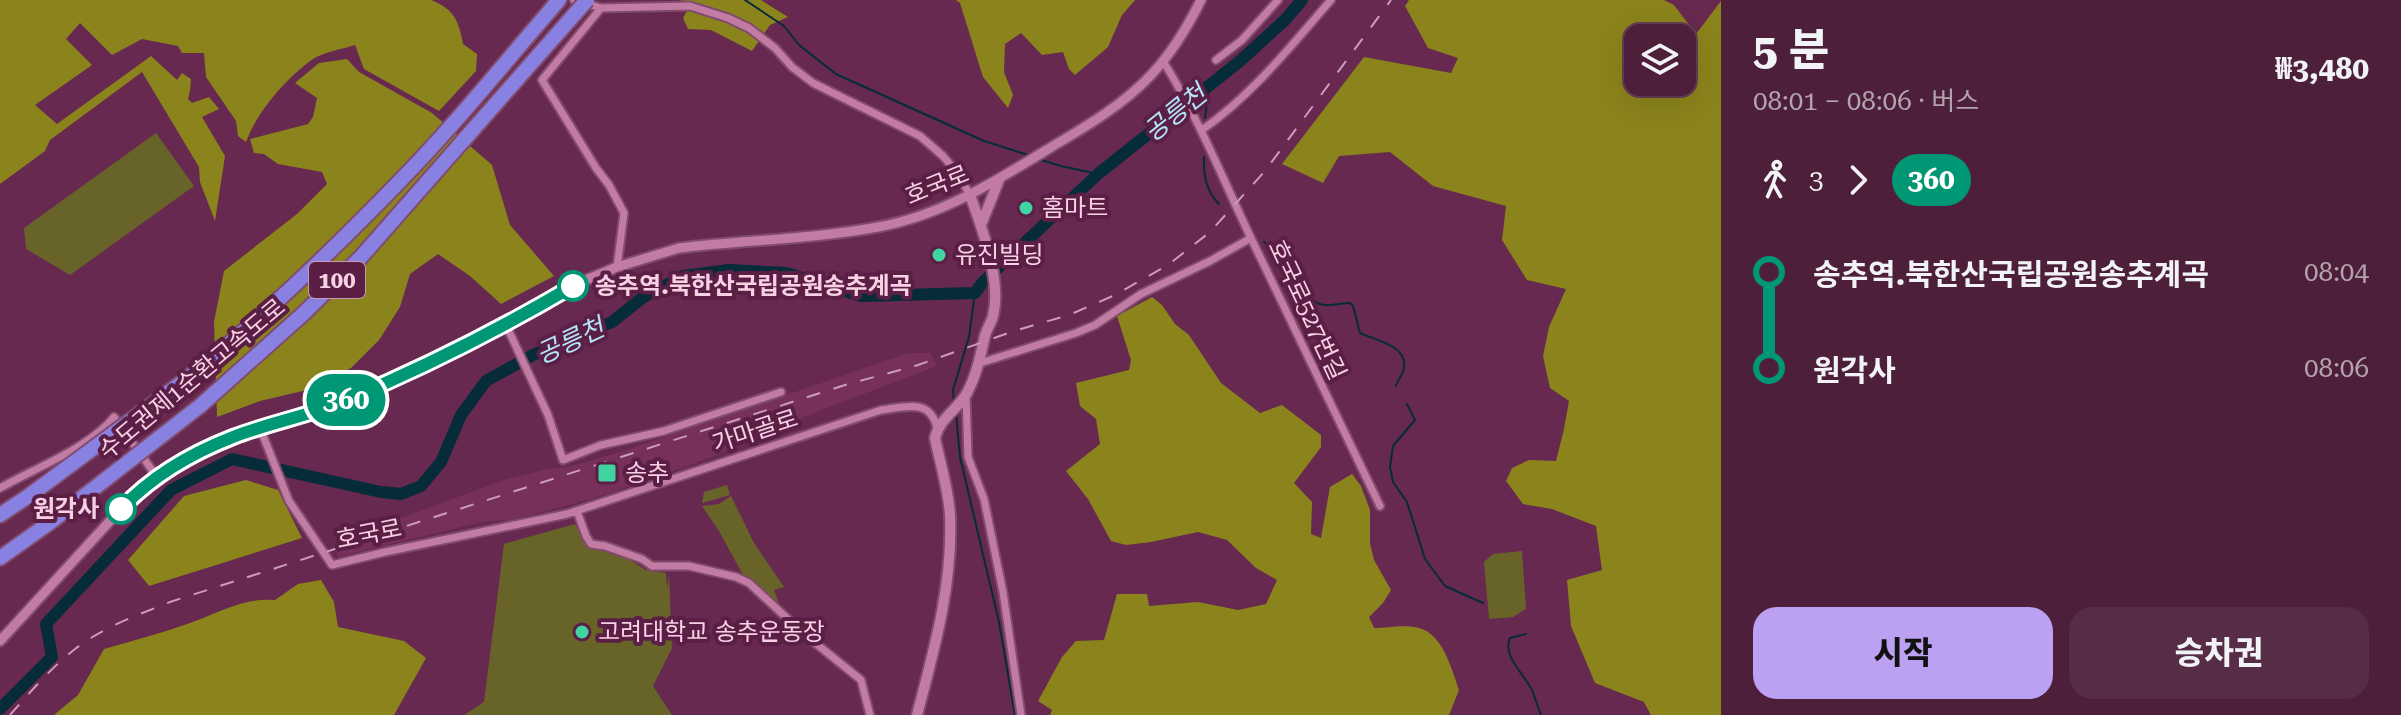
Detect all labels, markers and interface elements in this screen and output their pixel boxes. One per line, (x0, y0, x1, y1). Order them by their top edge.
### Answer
map controls (1624, 24, 1696, 96)
button: layers (1624, 24, 1696, 96)
text: 5 분 (1753, 24, 1829, 76)
text: ₩3,480 (2275, 51, 2369, 86)
water label: 공릉천 (1138, 77, 1215, 147)
text: 08:01 – 08:06 · 버스 (1753, 86, 1979, 116)
icon: walk (1753, 158, 1797, 202)
icon: forward (1836, 158, 1880, 202)
street label: 호국로 (901, 160, 973, 210)
text: 360 (1908, 163, 1955, 196)
text: 3 (1809, 165, 1824, 195)
place label: 홈마트 (1042, 194, 1108, 222)
marker: 홈마트 (1017, 199, 1035, 217)
street label: 호국로527번길 (1262, 236, 1352, 384)
place label: 유진빌딩 (955, 241, 1043, 269)
marker: 유진빌딩 (930, 246, 948, 264)
text: 송추역.북한산국립공원송추계곡 (1813, 257, 2209, 292)
text: 08:04 (2304, 257, 2369, 287)
road number: 100 (309, 262, 365, 298)
marker: 송추역.북한산국립공원송추계곡 (558, 271, 588, 301)
place label: 송추역.북한산국립공원송추계곡 (595, 272, 912, 300)
street label: 수도권제1순환고속도로 (93, 293, 291, 465)
water label: 공릉천 (531, 311, 612, 370)
text: 원각사 (1813, 353, 1896, 388)
text: 08:06 (2304, 353, 2369, 383)
line badge: 360 (300, 374, 392, 426)
text: 360 (322, 383, 370, 416)
street label: 가마골로 (709, 404, 801, 458)
place label: 송추 (625, 459, 669, 487)
marker: 송추 (596, 462, 618, 484)
marker: 원각사 (106, 494, 136, 524)
place label: 원각사 (33, 495, 99, 523)
street label: 호국로 (334, 514, 404, 554)
button: 시작 (1753, 607, 2053, 699)
button: 승차권 (2069, 607, 2369, 699)
place label: 고려대학교 송추운동장 (598, 618, 825, 646)
marker: 고려대학교 송추운동장 (573, 623, 591, 641)

